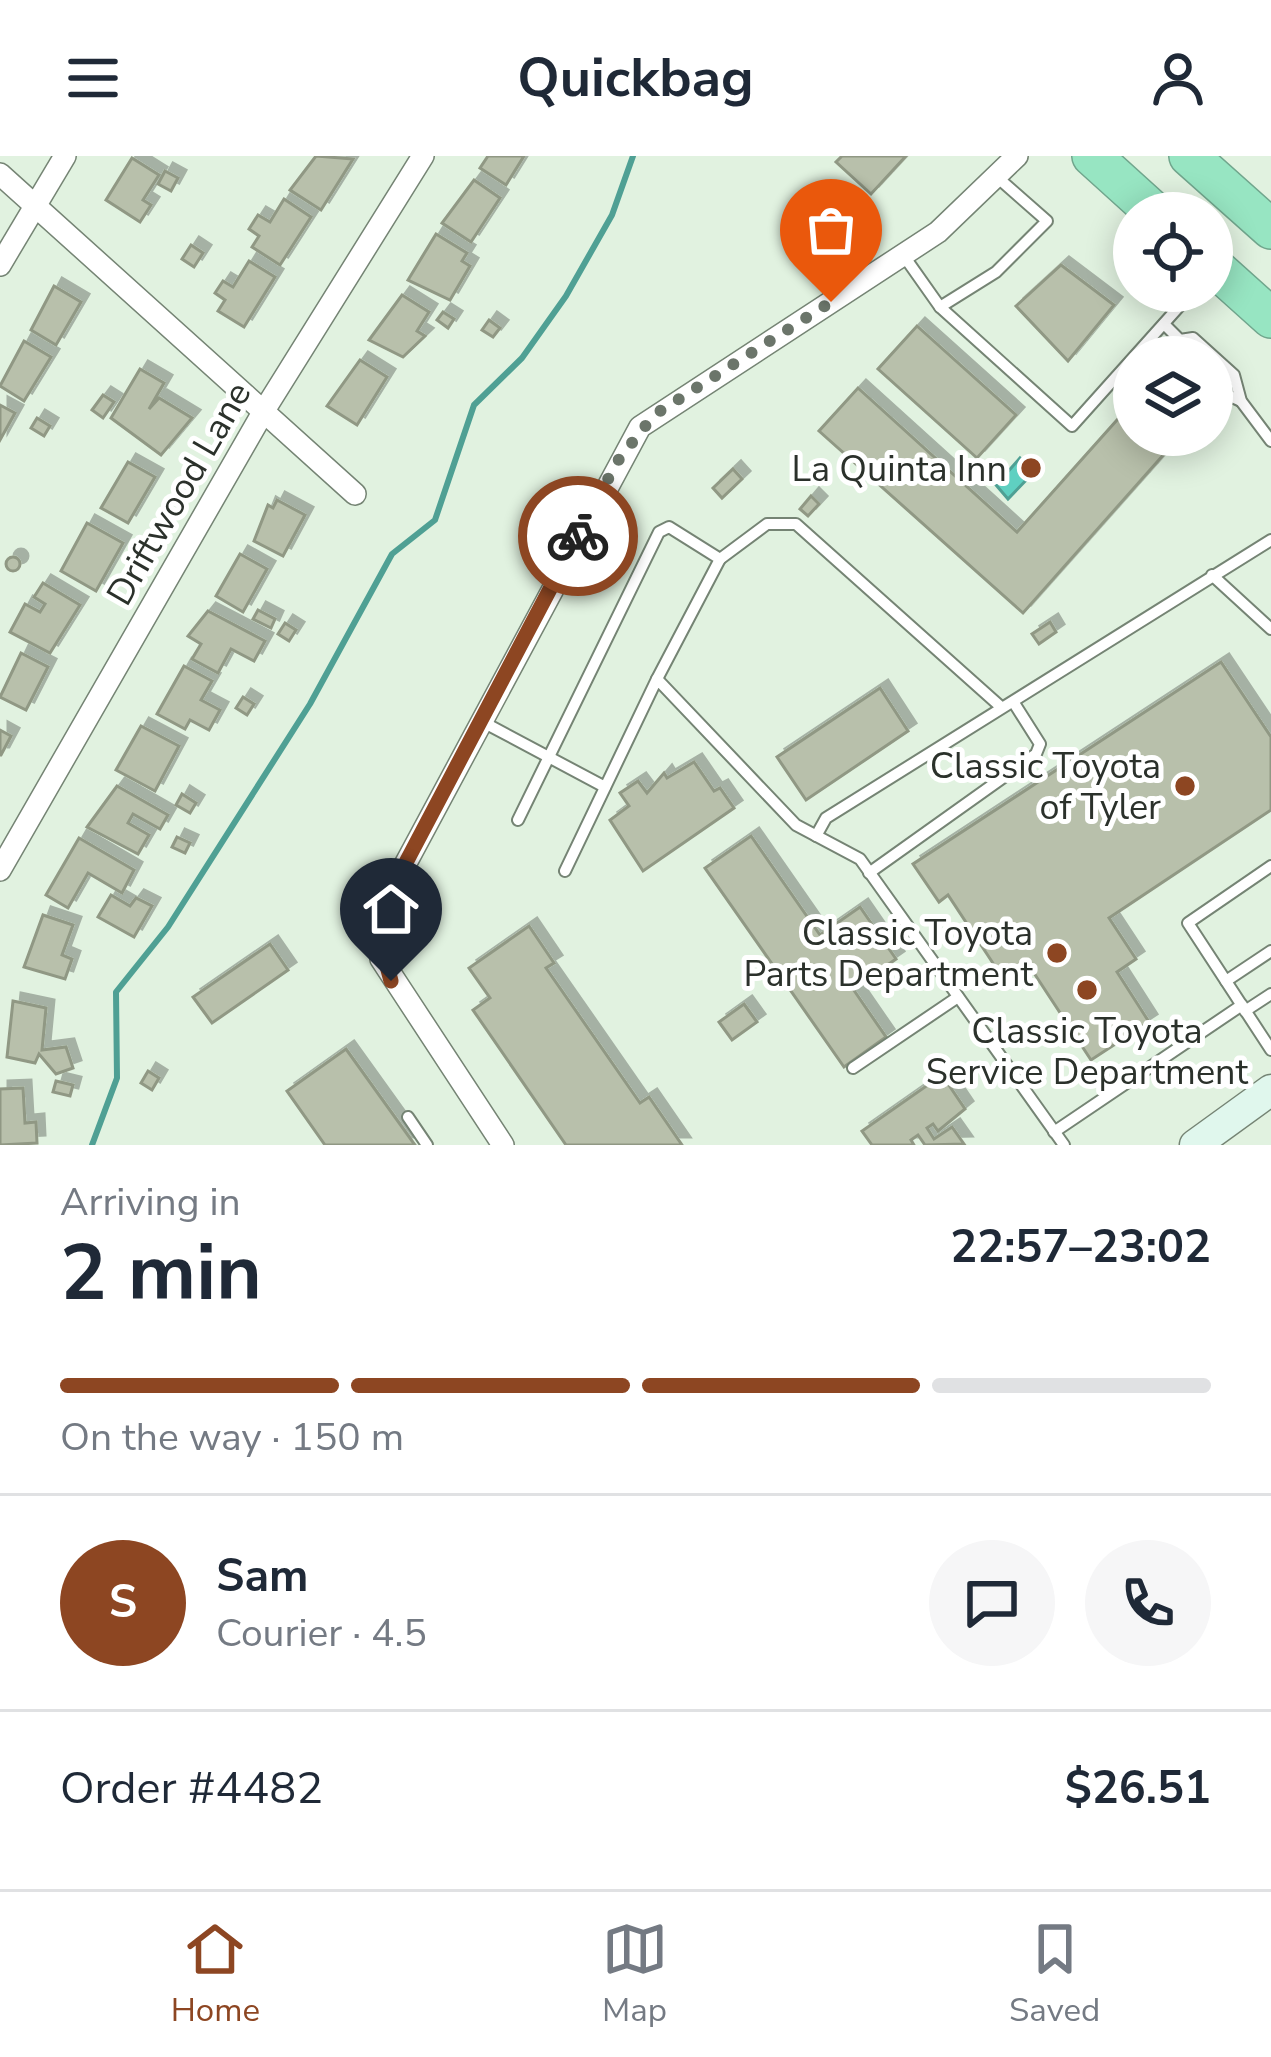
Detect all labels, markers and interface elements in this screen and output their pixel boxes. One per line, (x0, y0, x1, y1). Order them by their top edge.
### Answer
text: Quickbag (517, 41, 754, 115)
icon: menu (60, 45, 126, 111)
icon: person (1145, 45, 1211, 111)
pin (780, 179, 882, 302)
map controls (1113, 192, 1233, 456)
button: locate (1113, 192, 1233, 312)
icon: bag (798, 197, 864, 263)
button: layers (1113, 336, 1233, 456)
street label: Driftwood Lane (95, 373, 263, 614)
place label: La Quinta Inn (791, 445, 1007, 494)
marker: La Quinta Inn (1018, 455, 1044, 481)
courier (518, 476, 638, 596)
icon: bike (545, 503, 611, 569)
place label: Classic Toyota of Tyler (930, 742, 1161, 832)
marker: Classic Toyota of Tyler (1172, 773, 1198, 799)
pin (340, 858, 442, 981)
icon: home (358, 876, 424, 942)
place label: Classic Toyota Parts Department (744, 909, 1033, 999)
marker: Classic Toyota Parts Department (1044, 940, 1070, 966)
marker: Classic Toyota Service Department (1074, 977, 1100, 1003)
place label: Classic Toyota Service Department (926, 1007, 1249, 1097)
text: Arriving in (60, 1176, 241, 1229)
text: 22:57–23:02 (950, 1217, 1211, 1278)
text: 2 min (60, 1220, 262, 1327)
text: On the way · 150 m (60, 1411, 404, 1464)
button: chat (929, 1540, 1055, 1666)
button: phone (1085, 1540, 1211, 1666)
text: Sam (216, 1546, 308, 1607)
text: S (109, 1572, 137, 1633)
text: Courier · 4.5 (216, 1607, 427, 1660)
text: Order #4482 (60, 1758, 323, 1819)
text: $26.51 (1065, 1758, 1211, 1819)
tab: Home (171, 1916, 260, 2033)
tab: Map (602, 1916, 668, 2033)
tab: Saved (1009, 1916, 1100, 2033)

